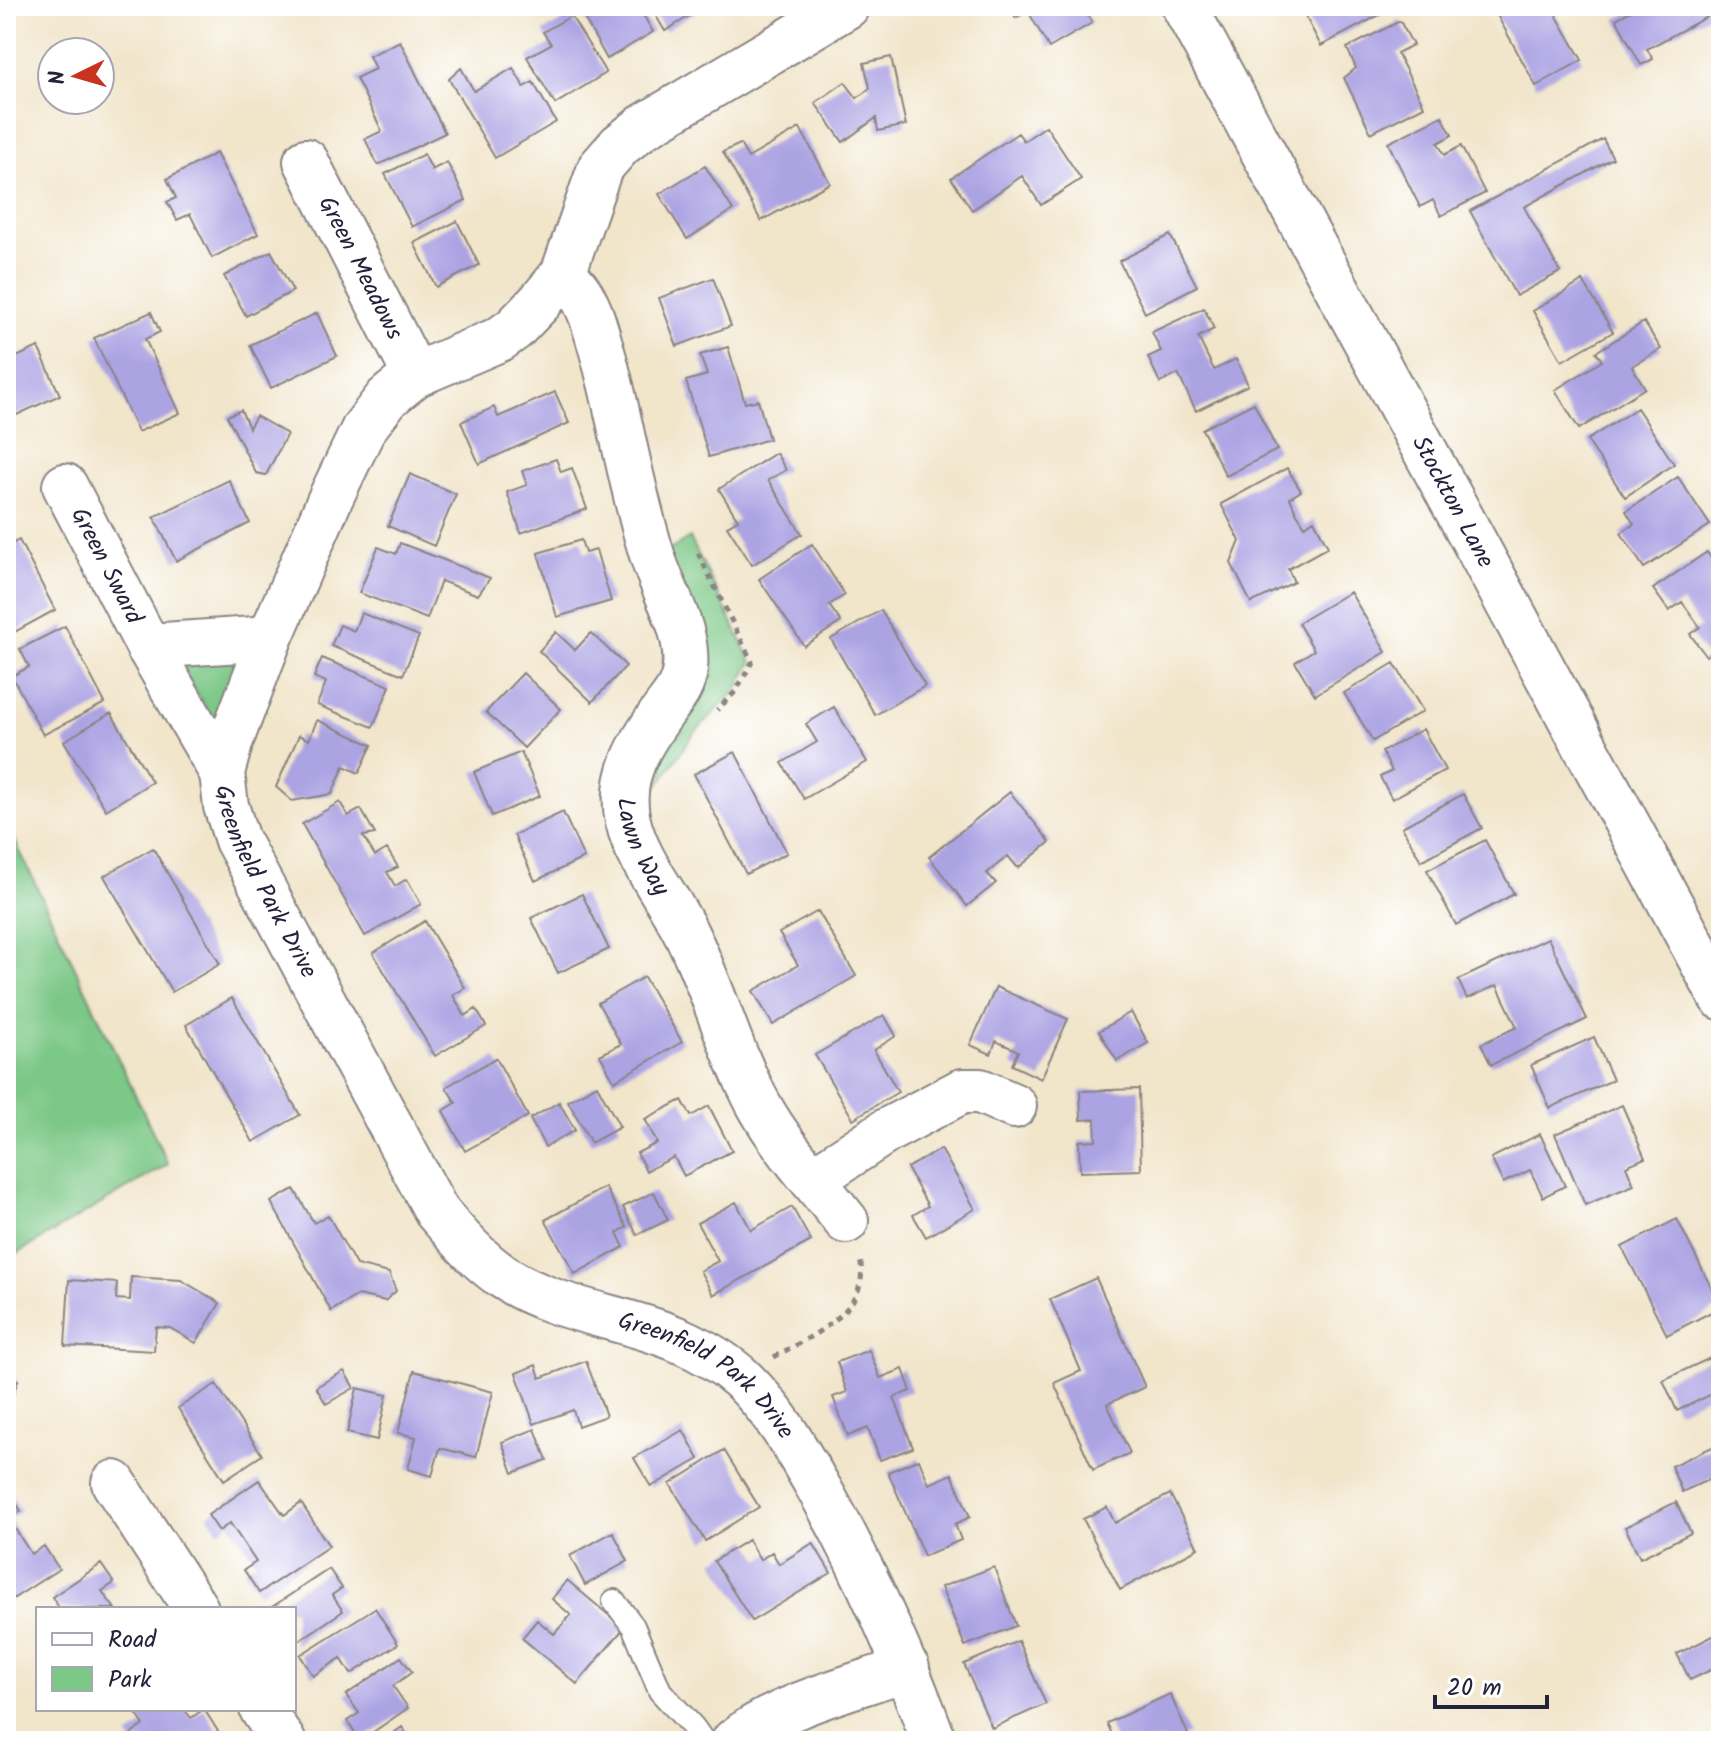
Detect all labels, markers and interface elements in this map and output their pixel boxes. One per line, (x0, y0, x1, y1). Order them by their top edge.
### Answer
north arrow (36, 36, 116, 116)
text: N (41, 69, 77, 86)
street label: Green Meadows (307, 189, 413, 347)
street label: Stockton Lane (1401, 429, 1505, 575)
street label: Green Sward (60, 501, 153, 632)
street label: Greenfield Park Drive (204, 783, 328, 986)
street label: Lawn Way (606, 797, 680, 904)
street label: Greenfield Park Drive (614, 1301, 804, 1447)
legend (36, 1607, 296, 1711)
text: Road (108, 1621, 157, 1660)
scale bar (1435, 1659, 1547, 1709)
text: Park (108, 1661, 152, 1700)
text: 20 m (1447, 1669, 1502, 1708)

